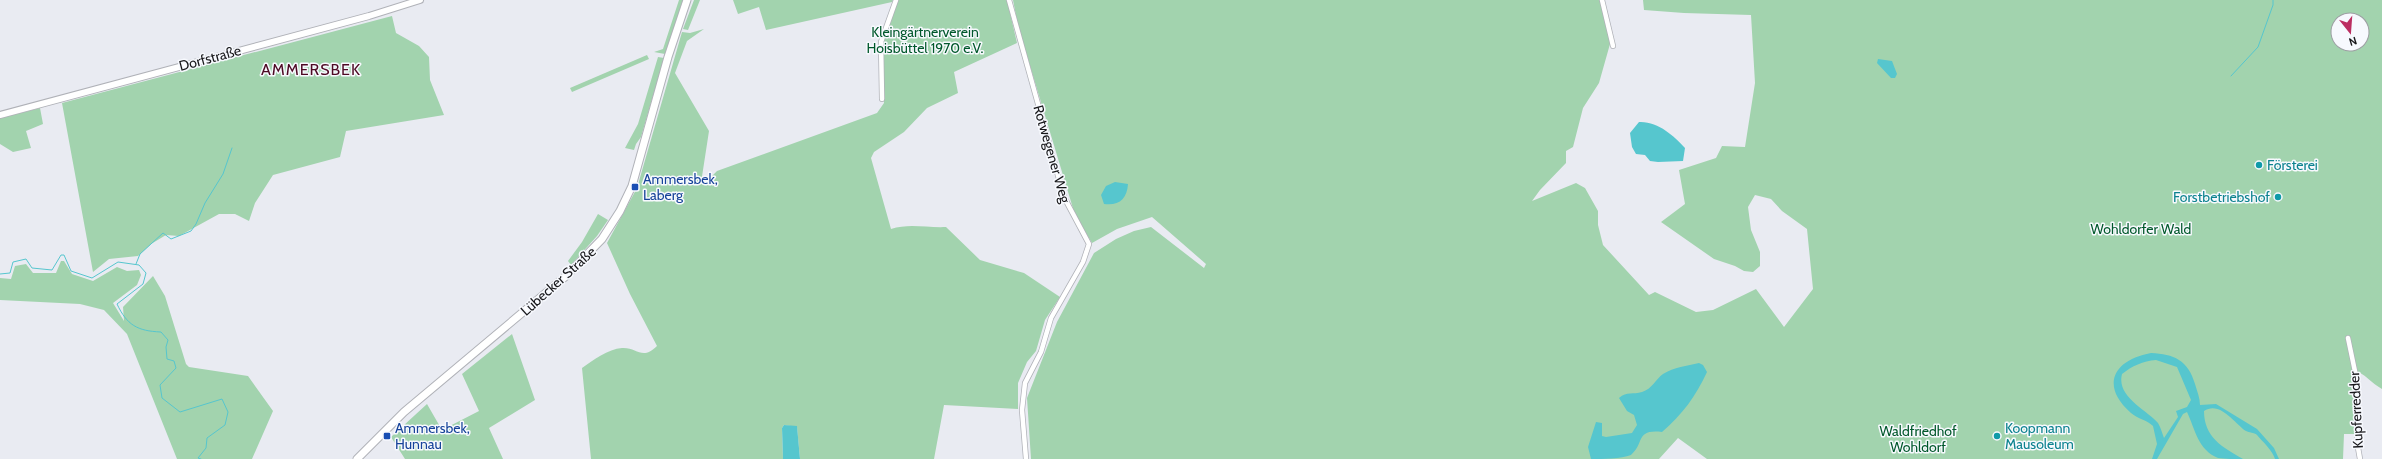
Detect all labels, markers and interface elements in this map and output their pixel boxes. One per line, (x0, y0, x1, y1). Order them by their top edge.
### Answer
north arrow (2330, 12, 2370, 52)
park label: Kleingärtnerverein Hoisbüttel 1970 e.V. (867, 23, 984, 57)
text: N (2347, 34, 2359, 49)
street label: Dorfstraße (177, 41, 243, 75)
district label: AMMERSBEK (261, 60, 361, 79)
street label: Rotwegener Weg (1029, 103, 1075, 206)
place label: Försterei (2267, 156, 2318, 174)
marker: Försterei (2254, 160, 2264, 170)
place label: Ammersbek, Laberg (643, 170, 718, 204)
marker: Ammersbek, Laberg (630, 182, 640, 192)
place label: Forstbetriebshof (2173, 188, 2270, 206)
marker: Forstbetriebshof (2273, 192, 2283, 202)
park label: Wohldorfer Wald (2091, 220, 2191, 238)
street label: Lübecker Straße (517, 242, 599, 320)
street label: Kupferredder (2345, 370, 2367, 449)
place label: Ammersbek, Hunnau (395, 419, 470, 453)
place label: Koopmann Mausoleum (2005, 419, 2074, 453)
park label: Waldfriedhof Wohldorf (1879, 422, 1957, 456)
marker: Ammersbek, Hunnau (382, 431, 392, 441)
marker: Koopmann Mausoleum (1992, 431, 2002, 441)

